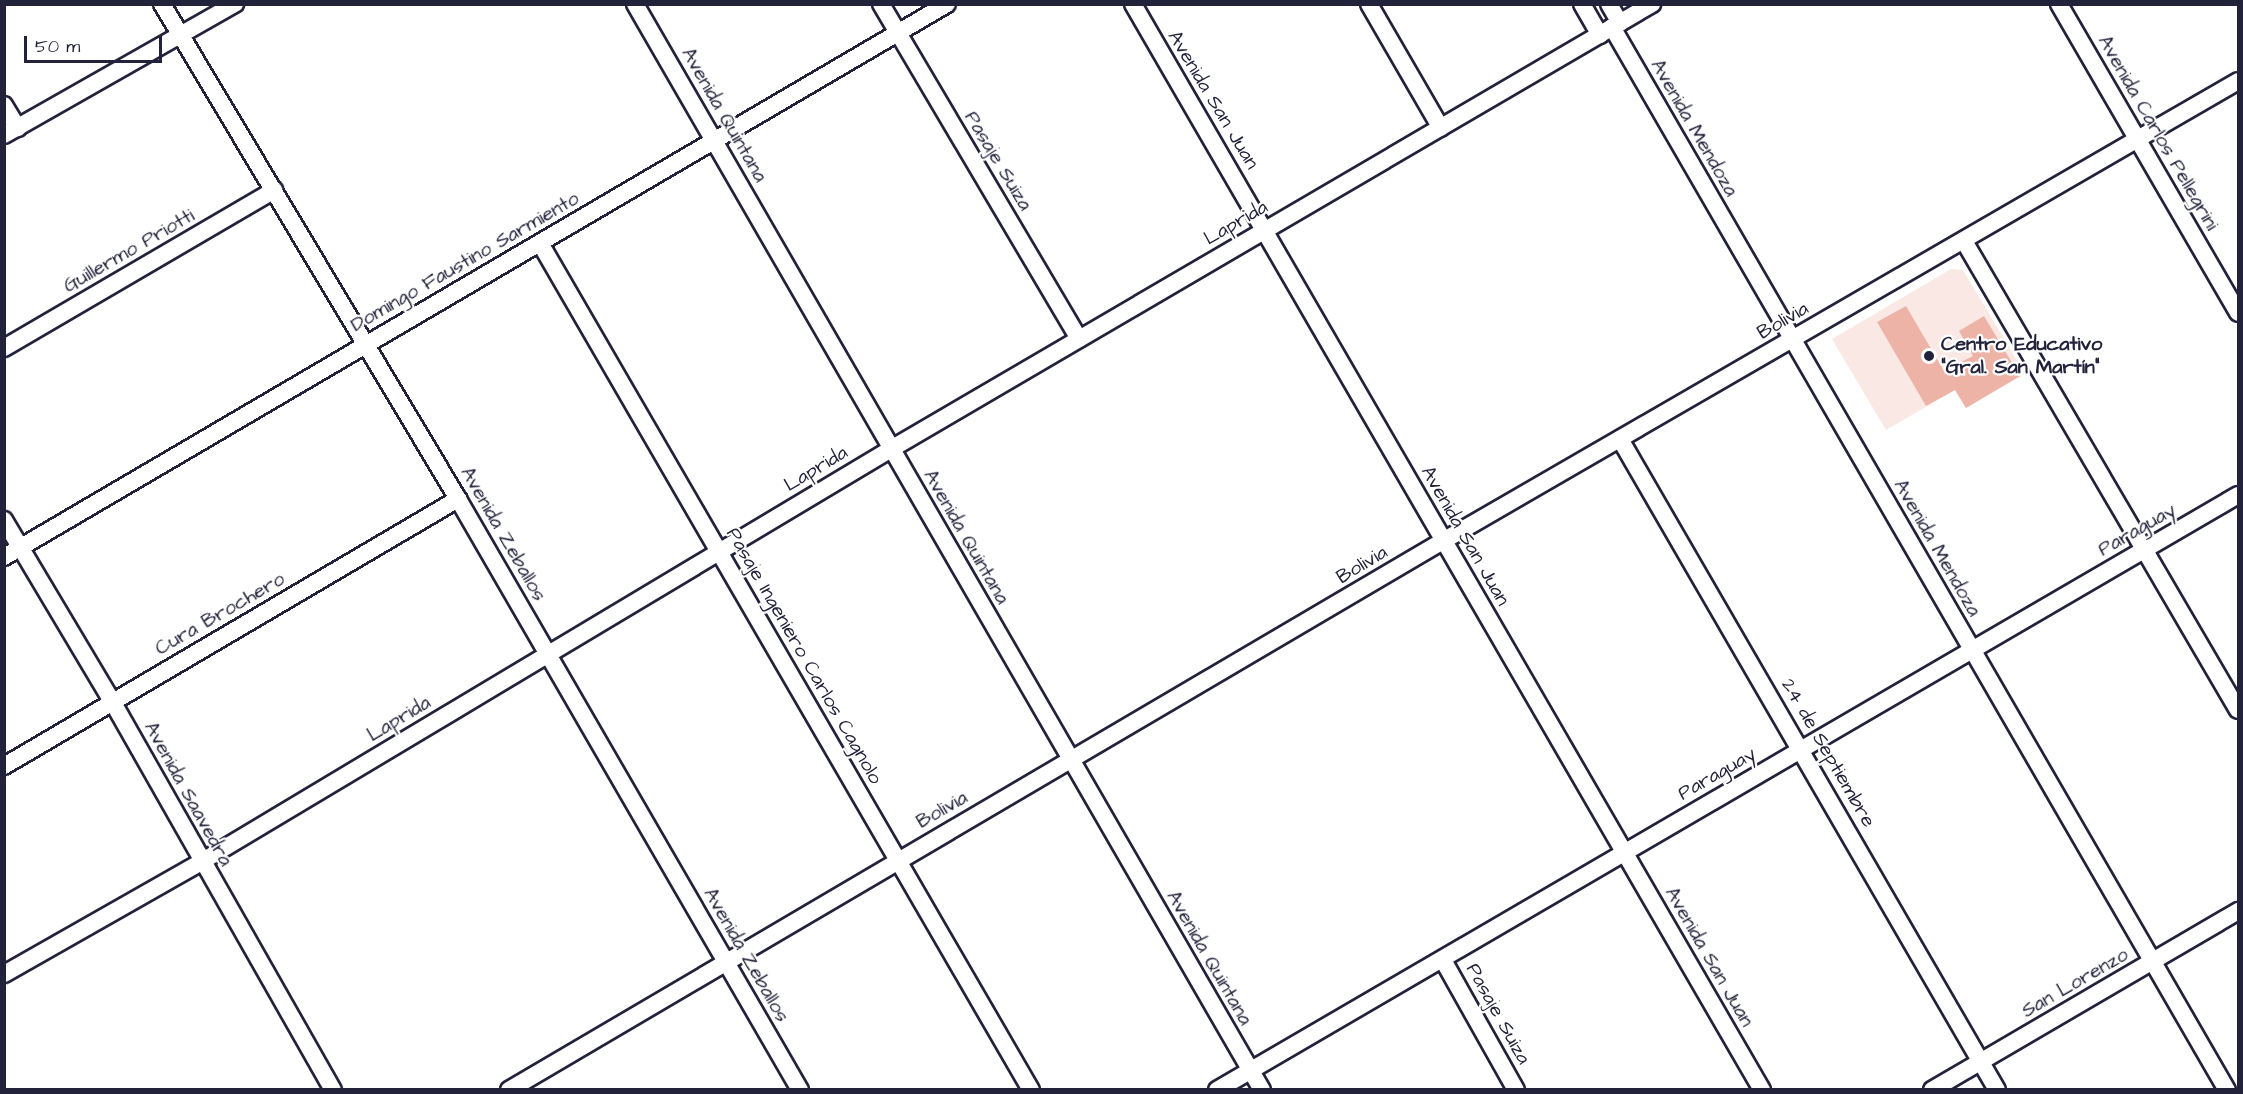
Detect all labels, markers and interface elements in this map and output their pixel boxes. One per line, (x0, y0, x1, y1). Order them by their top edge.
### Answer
scale bar (27, 24, 165, 62)
street label: Avenida San Juan (1162, 26, 1264, 174)
street label: Avenida Carlos Pellegrini (2092, 31, 2224, 235)
text: 50 m (35, 34, 80, 59)
street label: Avenida Quintana (676, 43, 772, 187)
street label: Avenida Mendoza (1645, 55, 1743, 201)
street label: Pasaje Suiza (959, 107, 1037, 215)
street label: Domingo Faustino Sarmiento (347, 187, 583, 337)
street label: Laprida (1200, 195, 1272, 251)
street label: Guillermo Priotti (59, 204, 199, 298)
street label: Bolivia (1753, 297, 1813, 345)
place label: Centro Educativo "Gral. San Martín" (1941, 332, 2102, 379)
marker: Centro Educativo "Gral. San Martín" (1922, 349, 1936, 363)
street label: Laprida (780, 441, 852, 497)
street label: Avenida San Juan (1415, 462, 1515, 610)
street label: Avenida Zeballos (455, 463, 551, 605)
street label: Avenida Quintana (918, 465, 1014, 609)
street label: Avenida Mendoza (1888, 475, 1986, 621)
street label: Paraguay (2094, 498, 2180, 562)
street label: Pasaje Ingeniero Carlos Cagnolo (721, 524, 887, 788)
street label: Bolivia (1332, 540, 1392, 590)
street label: Cura Brochero (151, 567, 289, 661)
street label: 24 de Septiembre (1776, 674, 1880, 832)
street label: Laprida (363, 691, 435, 747)
street label: Avenida Saavedra (138, 718, 238, 870)
street label: Paraguay (1674, 742, 1760, 806)
street label: Bolivia (912, 786, 972, 834)
street label: Avenida San Juan (1659, 883, 1759, 1031)
street label: Avenida Zeballos (698, 884, 794, 1026)
street label: Avenida Quintana (1161, 886, 1257, 1030)
street label: San Lorenzo (2017, 943, 2133, 1023)
street label: Pasaje Suiza (1460, 959, 1536, 1069)

